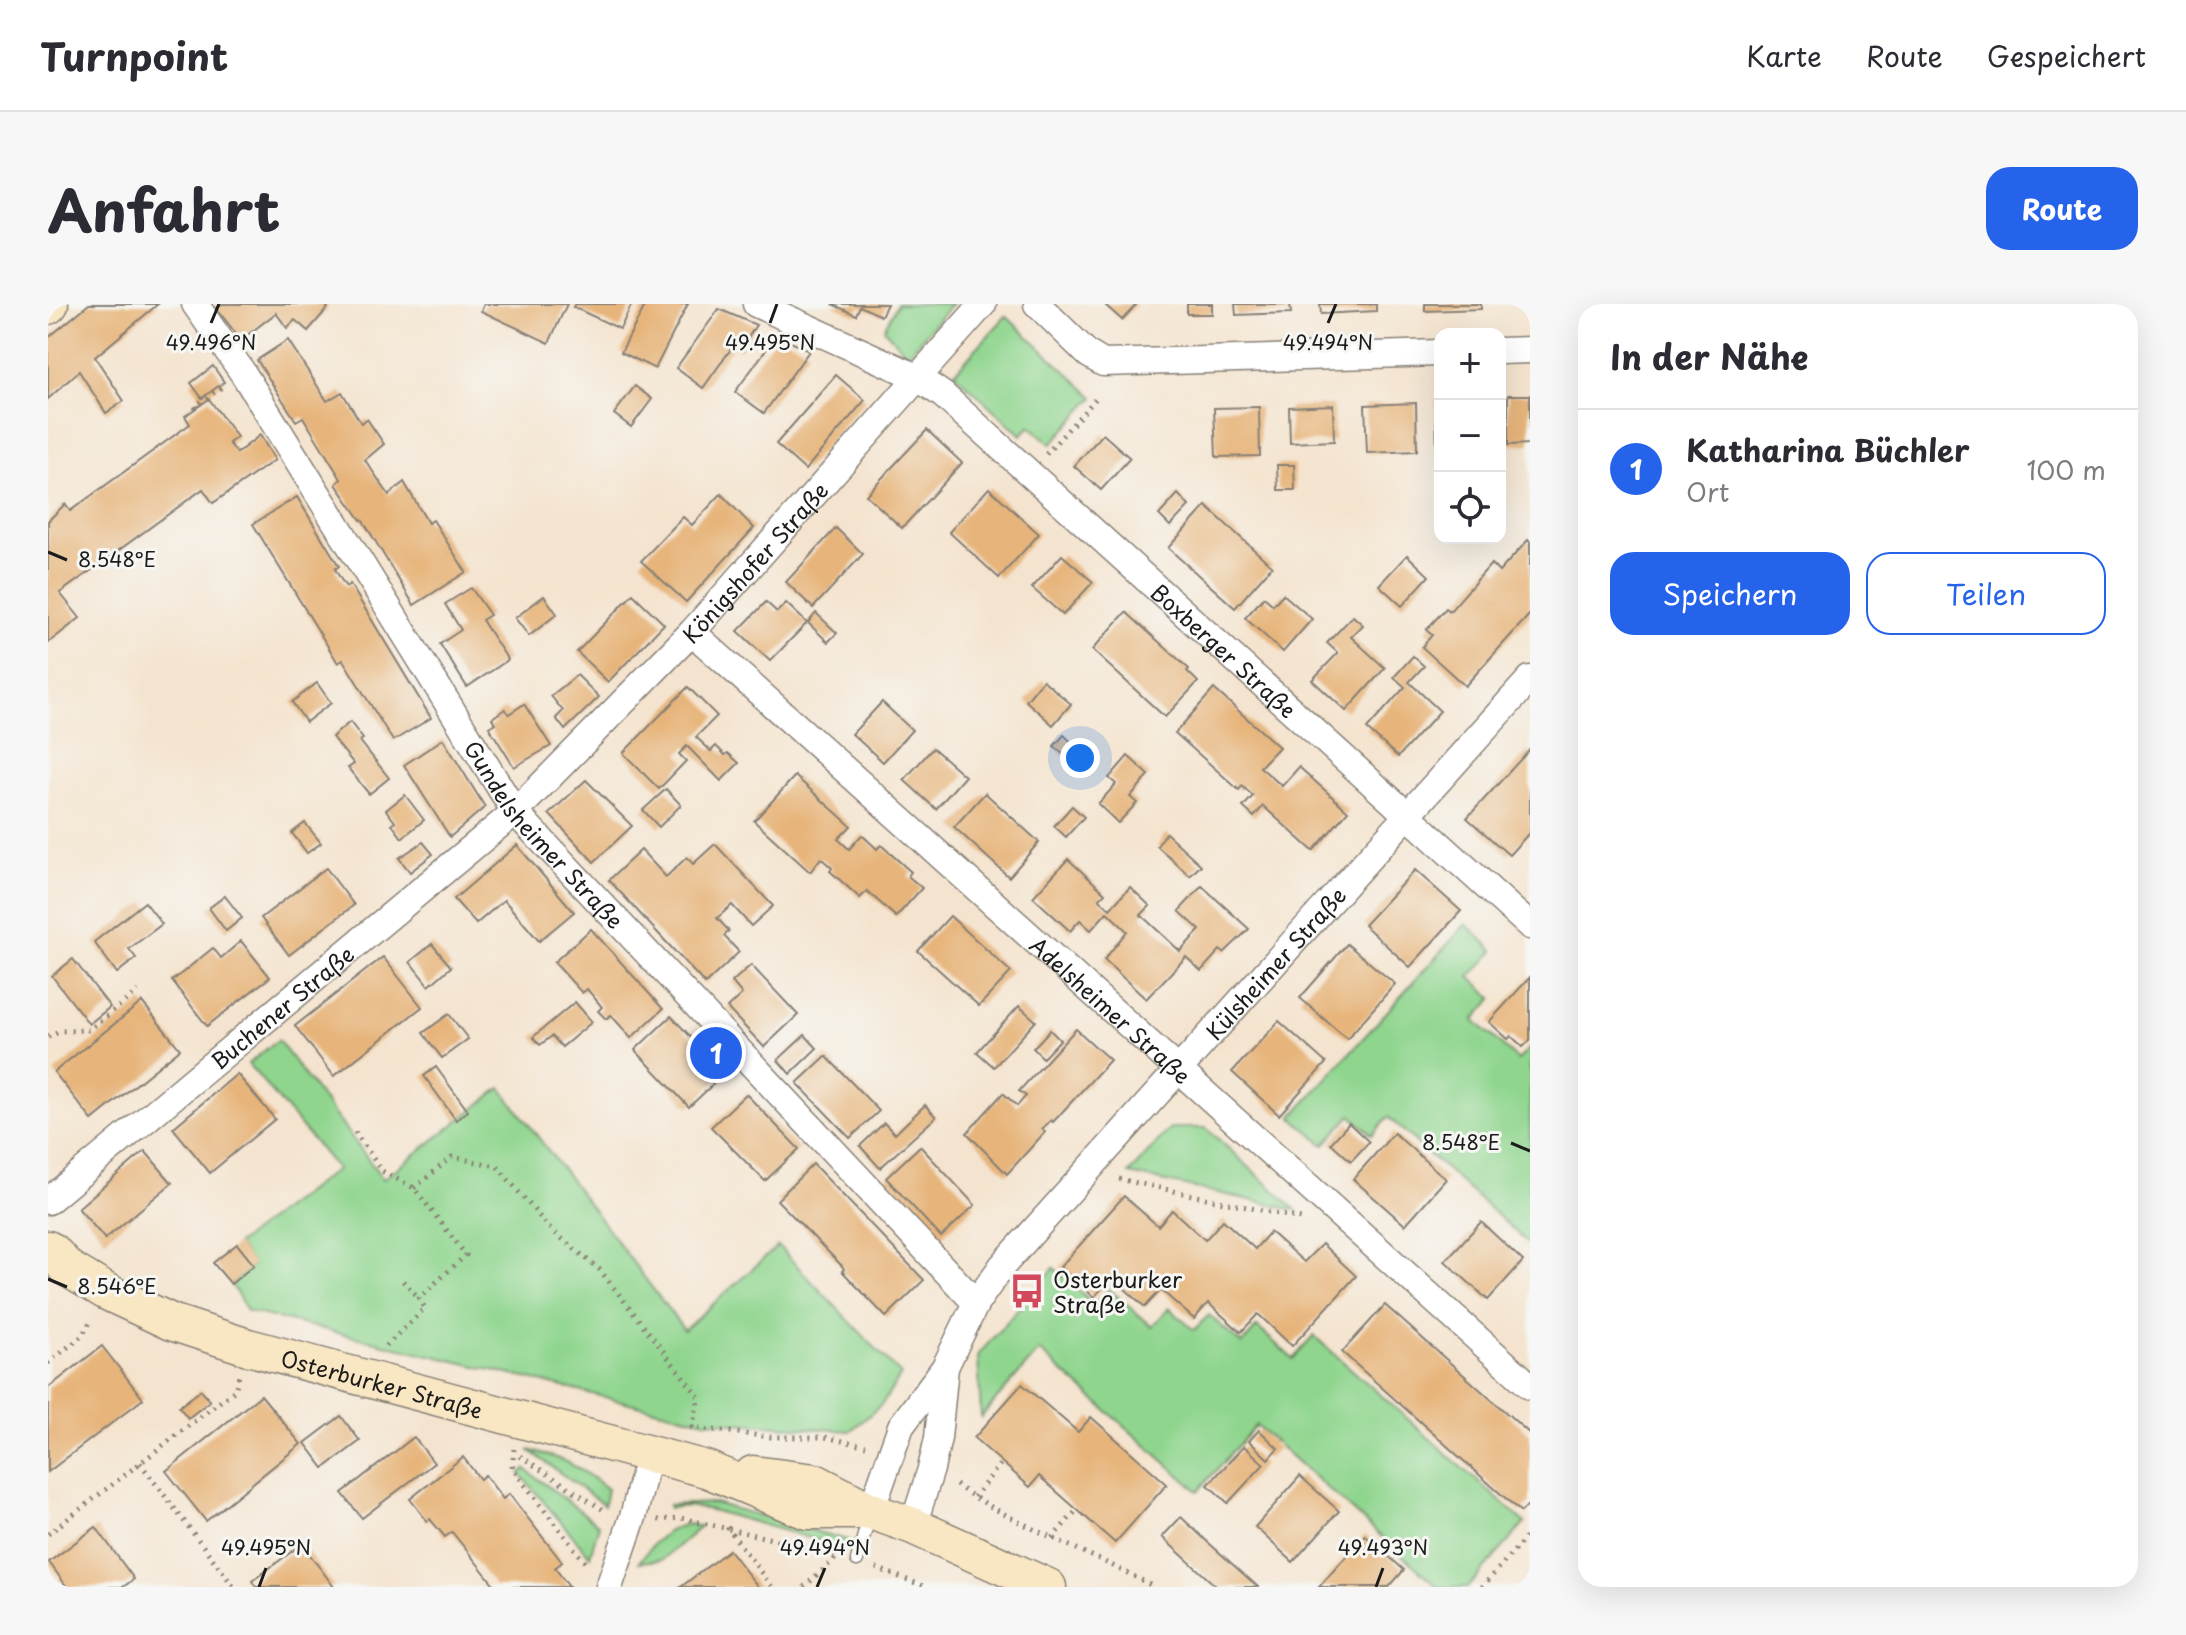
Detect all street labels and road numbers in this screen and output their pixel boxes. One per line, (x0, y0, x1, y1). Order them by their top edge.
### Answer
street label: Königshofer Straße (674, 474, 835, 650)
street label: Boxberger Straße (1144, 575, 1305, 724)
street label: Gundelsheimer Straße (458, 733, 632, 935)
street label: Külsheimer Straße (1197, 879, 1353, 1047)
street label: Adelsheimer Straße (1024, 928, 1199, 1091)
street label: Buchener Straße (203, 937, 360, 1076)
street label: Osterburker Straße (278, 1340, 486, 1425)

